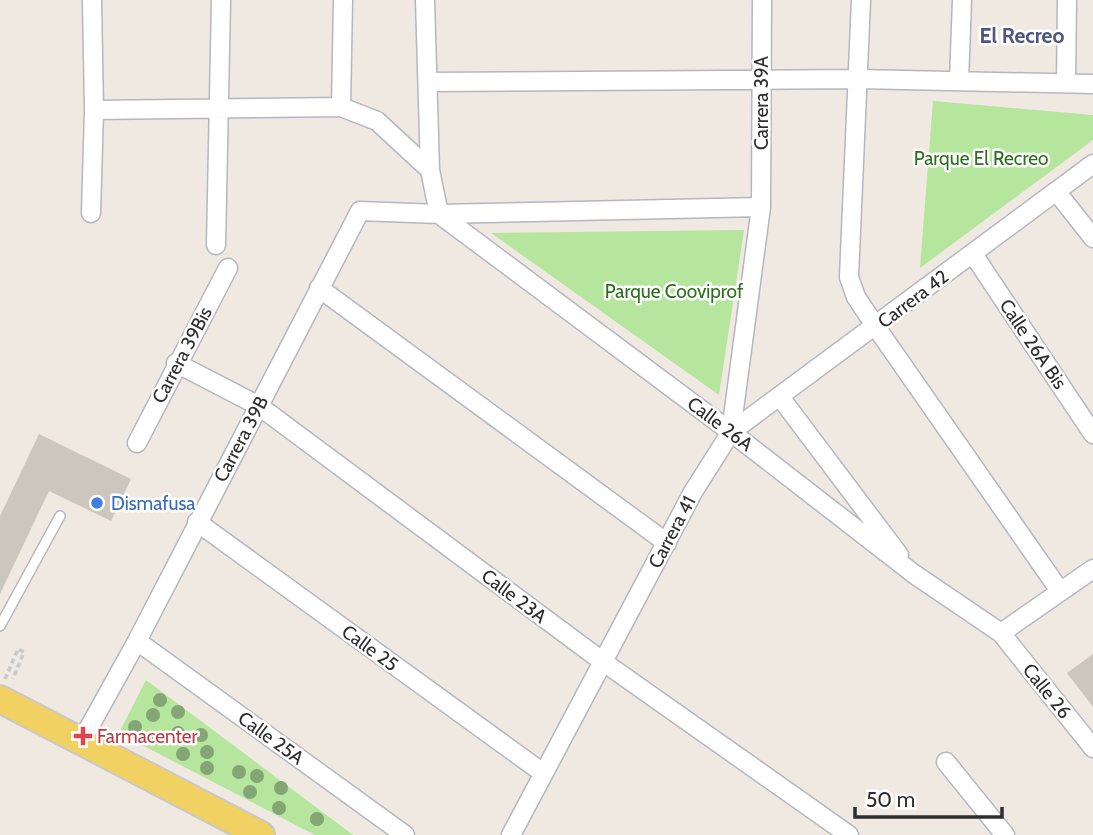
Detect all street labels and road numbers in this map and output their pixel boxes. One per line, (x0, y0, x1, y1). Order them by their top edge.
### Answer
street label: Carrera 39A (750, 56, 773, 150)
street label: Carrera 42 (873, 265, 953, 333)
street label: Calle 26A Bis (995, 295, 1072, 393)
street label: Carrera 39Bis (147, 303, 217, 407)
street label: Carrera 39B (209, 392, 273, 486)
street label: Calle 26A (683, 392, 758, 456)
street label: Carrera 41 (643, 492, 701, 572)
street label: Calle 23A (477, 564, 551, 628)
street label: Calle 25 (337, 620, 403, 676)
street label: Calle 26 (1018, 659, 1076, 723)
street label: Calle 25A (234, 706, 309, 770)

